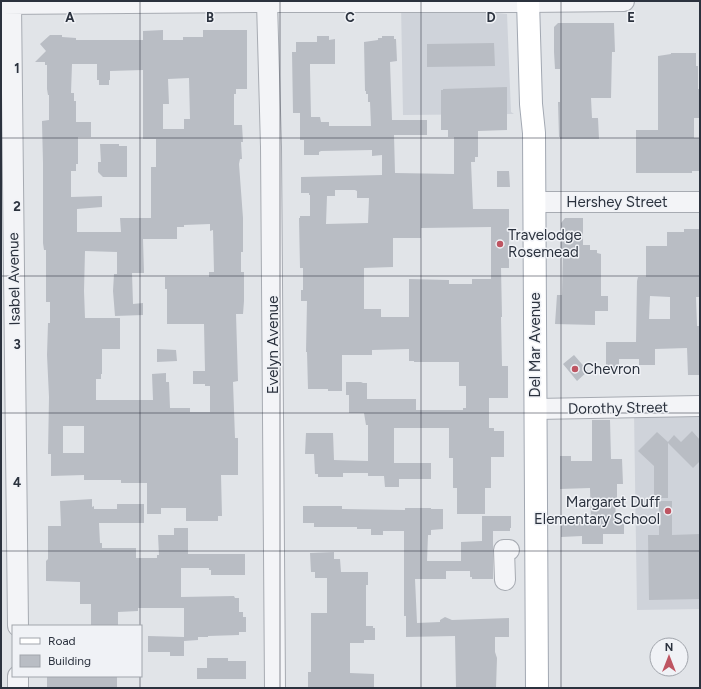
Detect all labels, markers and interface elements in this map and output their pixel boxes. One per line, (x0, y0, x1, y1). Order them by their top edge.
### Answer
text: A (65, 10, 75, 25)
text: B (206, 10, 214, 25)
text: C (345, 10, 355, 25)
text: D (486, 10, 496, 25)
text: E (627, 10, 635, 25)
text: 1 (14, 61, 20, 76)
street label: Hershey Street (566, 193, 668, 211)
text: 2 (13, 199, 21, 214)
place label: Travelodge Rosemead (508, 226, 582, 261)
street label: Isabel Avenue (4, 232, 24, 326)
marker: Travelodge Rosemead (495, 239, 505, 249)
street label: Del Mar Avenue (526, 292, 544, 398)
street label: Evelyn Avenue (264, 296, 282, 394)
text: 3 (13, 337, 21, 352)
place label: Chevron (583, 360, 640, 378)
marker: Chevron (570, 364, 580, 374)
street label: Dorothy Street (568, 398, 669, 418)
text: 4 (13, 475, 21, 490)
place label: Margaret Duff Elementary School (534, 493, 660, 528)
marker: Margaret Duff Elementary School (663, 506, 673, 516)
legend (12, 625, 142, 677)
text: Road (48, 634, 76, 648)
north arrow (649, 637, 689, 677)
text: N (665, 641, 673, 654)
text: Building (48, 654, 91, 668)

